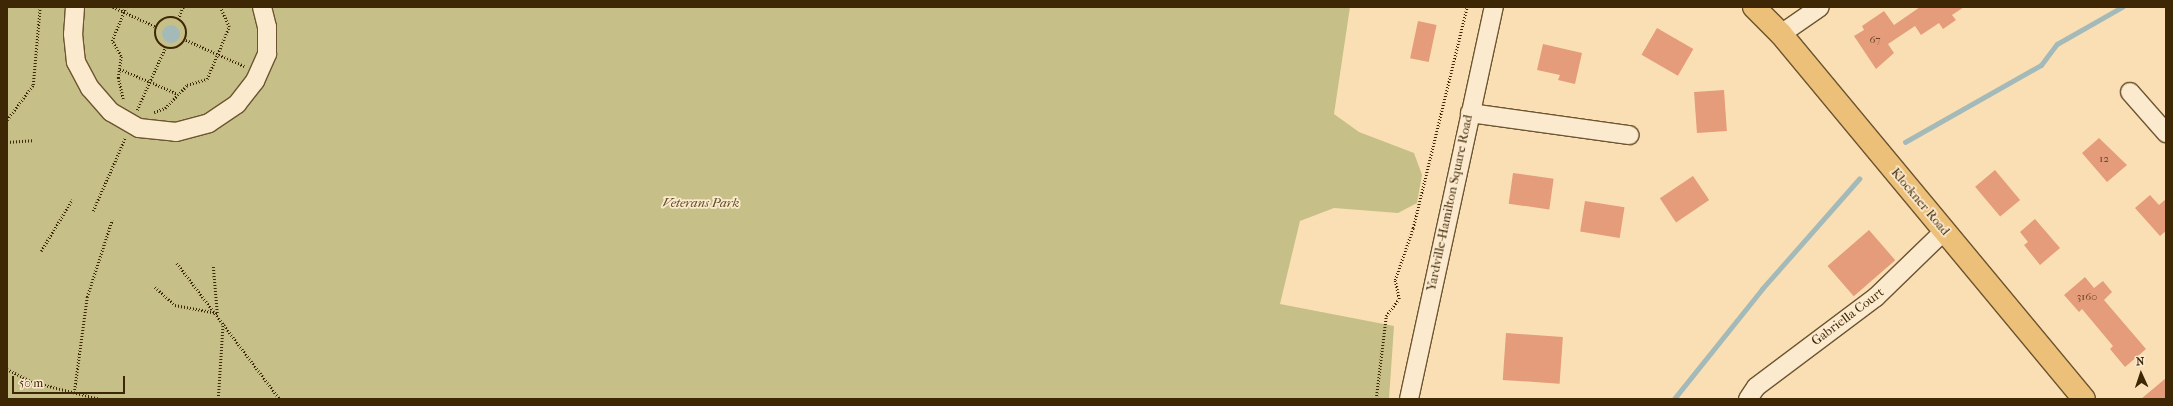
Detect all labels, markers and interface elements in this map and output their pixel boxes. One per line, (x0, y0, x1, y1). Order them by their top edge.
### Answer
house number: 67 (1869, 33, 1881, 47)
street label: Yardville-Hamilton Square Road (1424, 113, 1476, 293)
house number: 12 (2099, 152, 2109, 166)
street label: Klockner Road (1887, 165, 1953, 239)
park label: Veterans Park (663, 195, 739, 211)
street label: Gabriella Court (1809, 285, 1887, 349)
house number: 3160 (2077, 290, 2097, 304)
north arrow (2121, 354, 2161, 394)
text: N (2136, 355, 2145, 368)
scale bar (14, 368, 127, 394)
text: 50 m (19, 376, 43, 390)

